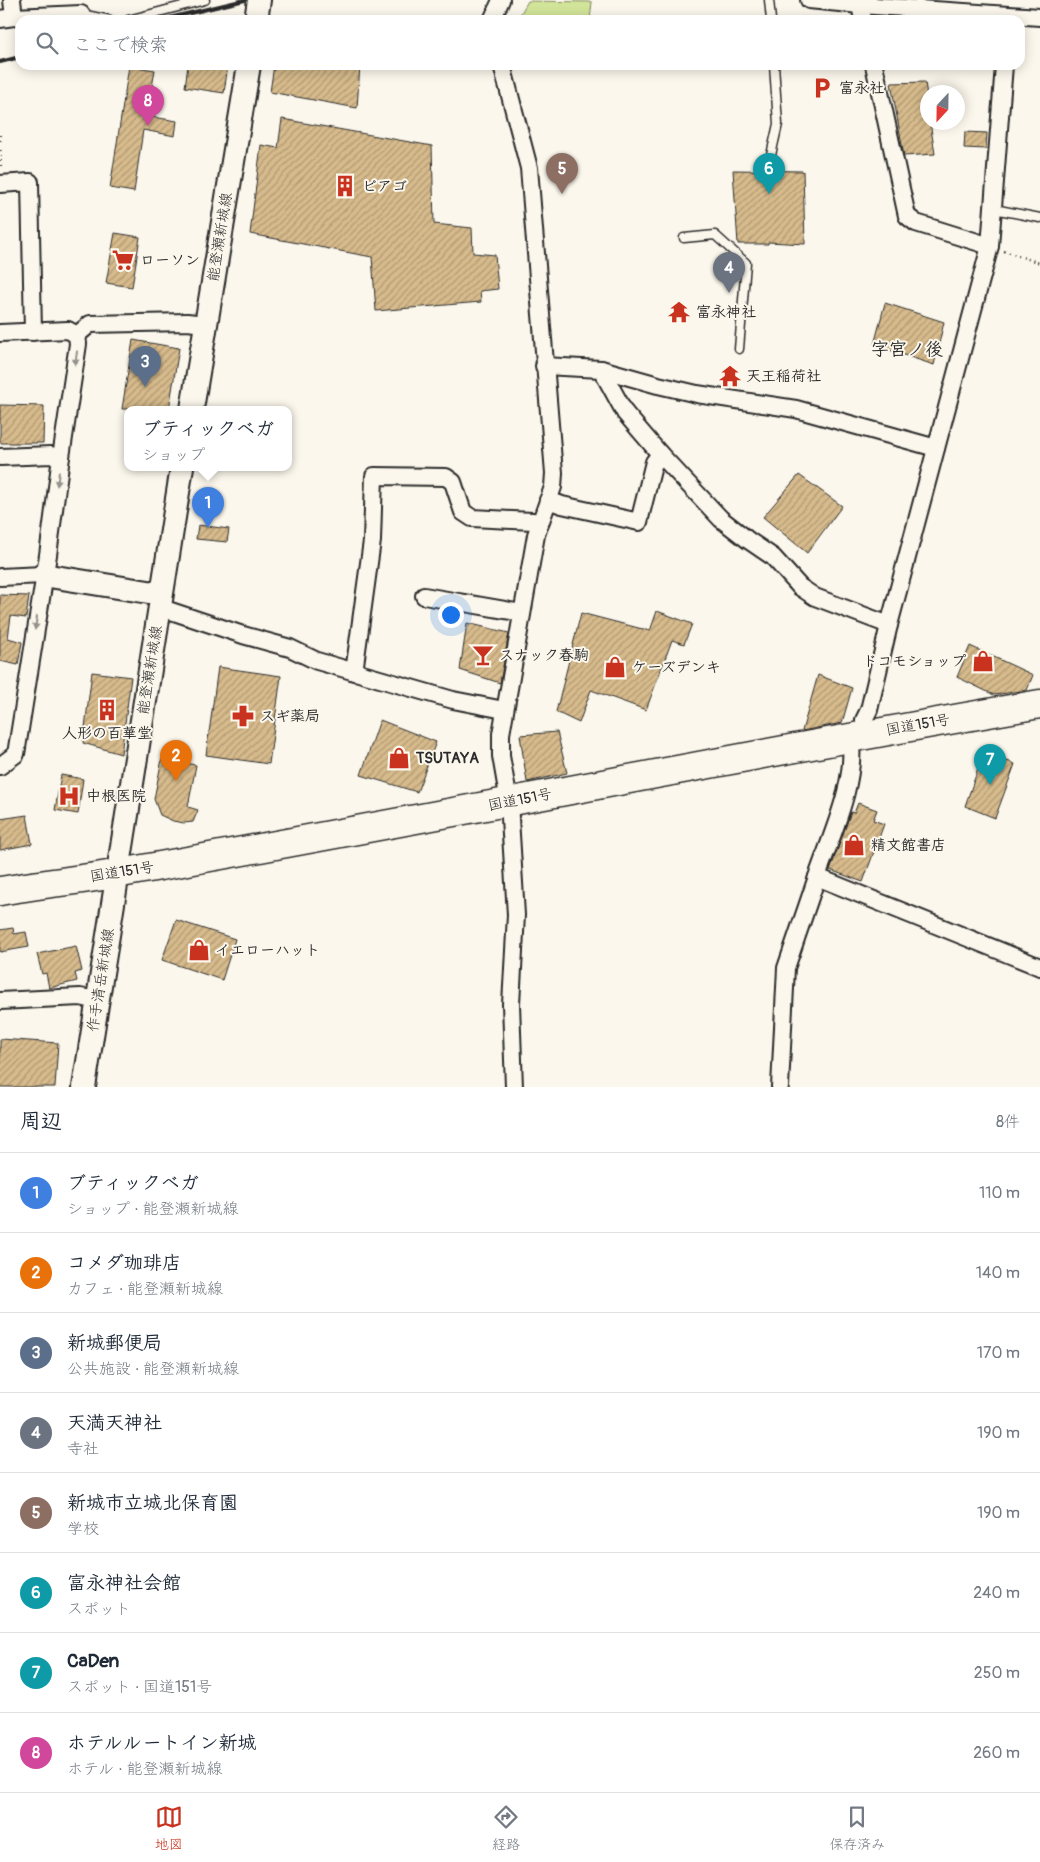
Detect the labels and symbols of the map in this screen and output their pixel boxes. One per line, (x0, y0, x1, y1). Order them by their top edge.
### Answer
parking icon: 富永社 (809, 75, 835, 101)
place label: 富永社 (839, 79, 884, 98)
pin: 8 (132, 85, 164, 126)
north arrow (920, 85, 965, 130)
pin: 5 (546, 153, 578, 194)
pin: 6 (753, 153, 785, 194)
building icon: ピアゴ (332, 173, 358, 199)
place label: ピアゴ (362, 177, 407, 196)
street label: 能登瀬新城線 (204, 191, 236, 283)
supermarket icon: ローソン (110, 247, 136, 273)
place label: ローソン (140, 251, 200, 270)
pin: 4 (713, 252, 745, 293)
temple icon: 富永神社 (666, 299, 692, 325)
place label: 富永神社 (696, 303, 756, 322)
district label: 字宮ノ後 (871, 338, 943, 361)
pin: 3 (129, 346, 161, 387)
one-way arrow (72, 350, 80, 366)
temple icon: 天王稲荷社 (717, 363, 743, 389)
place label: 天王稲荷社 (746, 367, 821, 386)
one-way arrow (54, 472, 62, 488)
pin: 1 (192, 487, 224, 528)
your location (438, 602, 464, 628)
one-way arrow (32, 615, 40, 631)
street label: 能登瀬新城線 (134, 624, 166, 716)
bar icon: スナック春駒 (470, 642, 496, 668)
place label: スナック春駒 (499, 646, 589, 665)
shop icon: ドコモショップ (970, 648, 996, 674)
place label: ドコモショップ (862, 652, 966, 671)
shop icon: ケーズデンキ (602, 654, 628, 680)
place label: ケーズデンキ (632, 658, 721, 677)
building icon: 人形の百華堂 (94, 697, 120, 723)
pharmacy icon: スギ薬局 (230, 703, 256, 729)
place label: スギ薬局 (260, 707, 320, 726)
street label: 国道151号 (884, 710, 952, 740)
place label: 人形の百華堂 (62, 724, 152, 743)
pin: 2 (160, 740, 192, 781)
pin: 7 (974, 744, 1006, 785)
shop icon: TSUTAYA (386, 745, 412, 771)
place label: TSUTAYA (415, 749, 479, 768)
hospital icon: 中根医院 (56, 783, 82, 809)
street label: 国道151号 (486, 784, 554, 816)
place label: 中根医院 (86, 787, 146, 806)
shop icon: 精文館書店 (841, 832, 867, 858)
place label: 精文館書店 (871, 836, 946, 855)
street label: 国道151号 (88, 858, 156, 886)
street label: 作手清岳新城線 (83, 927, 119, 1033)
shop icon: イエローハット (186, 937, 212, 963)
place label: イエローハット (215, 941, 320, 960)

